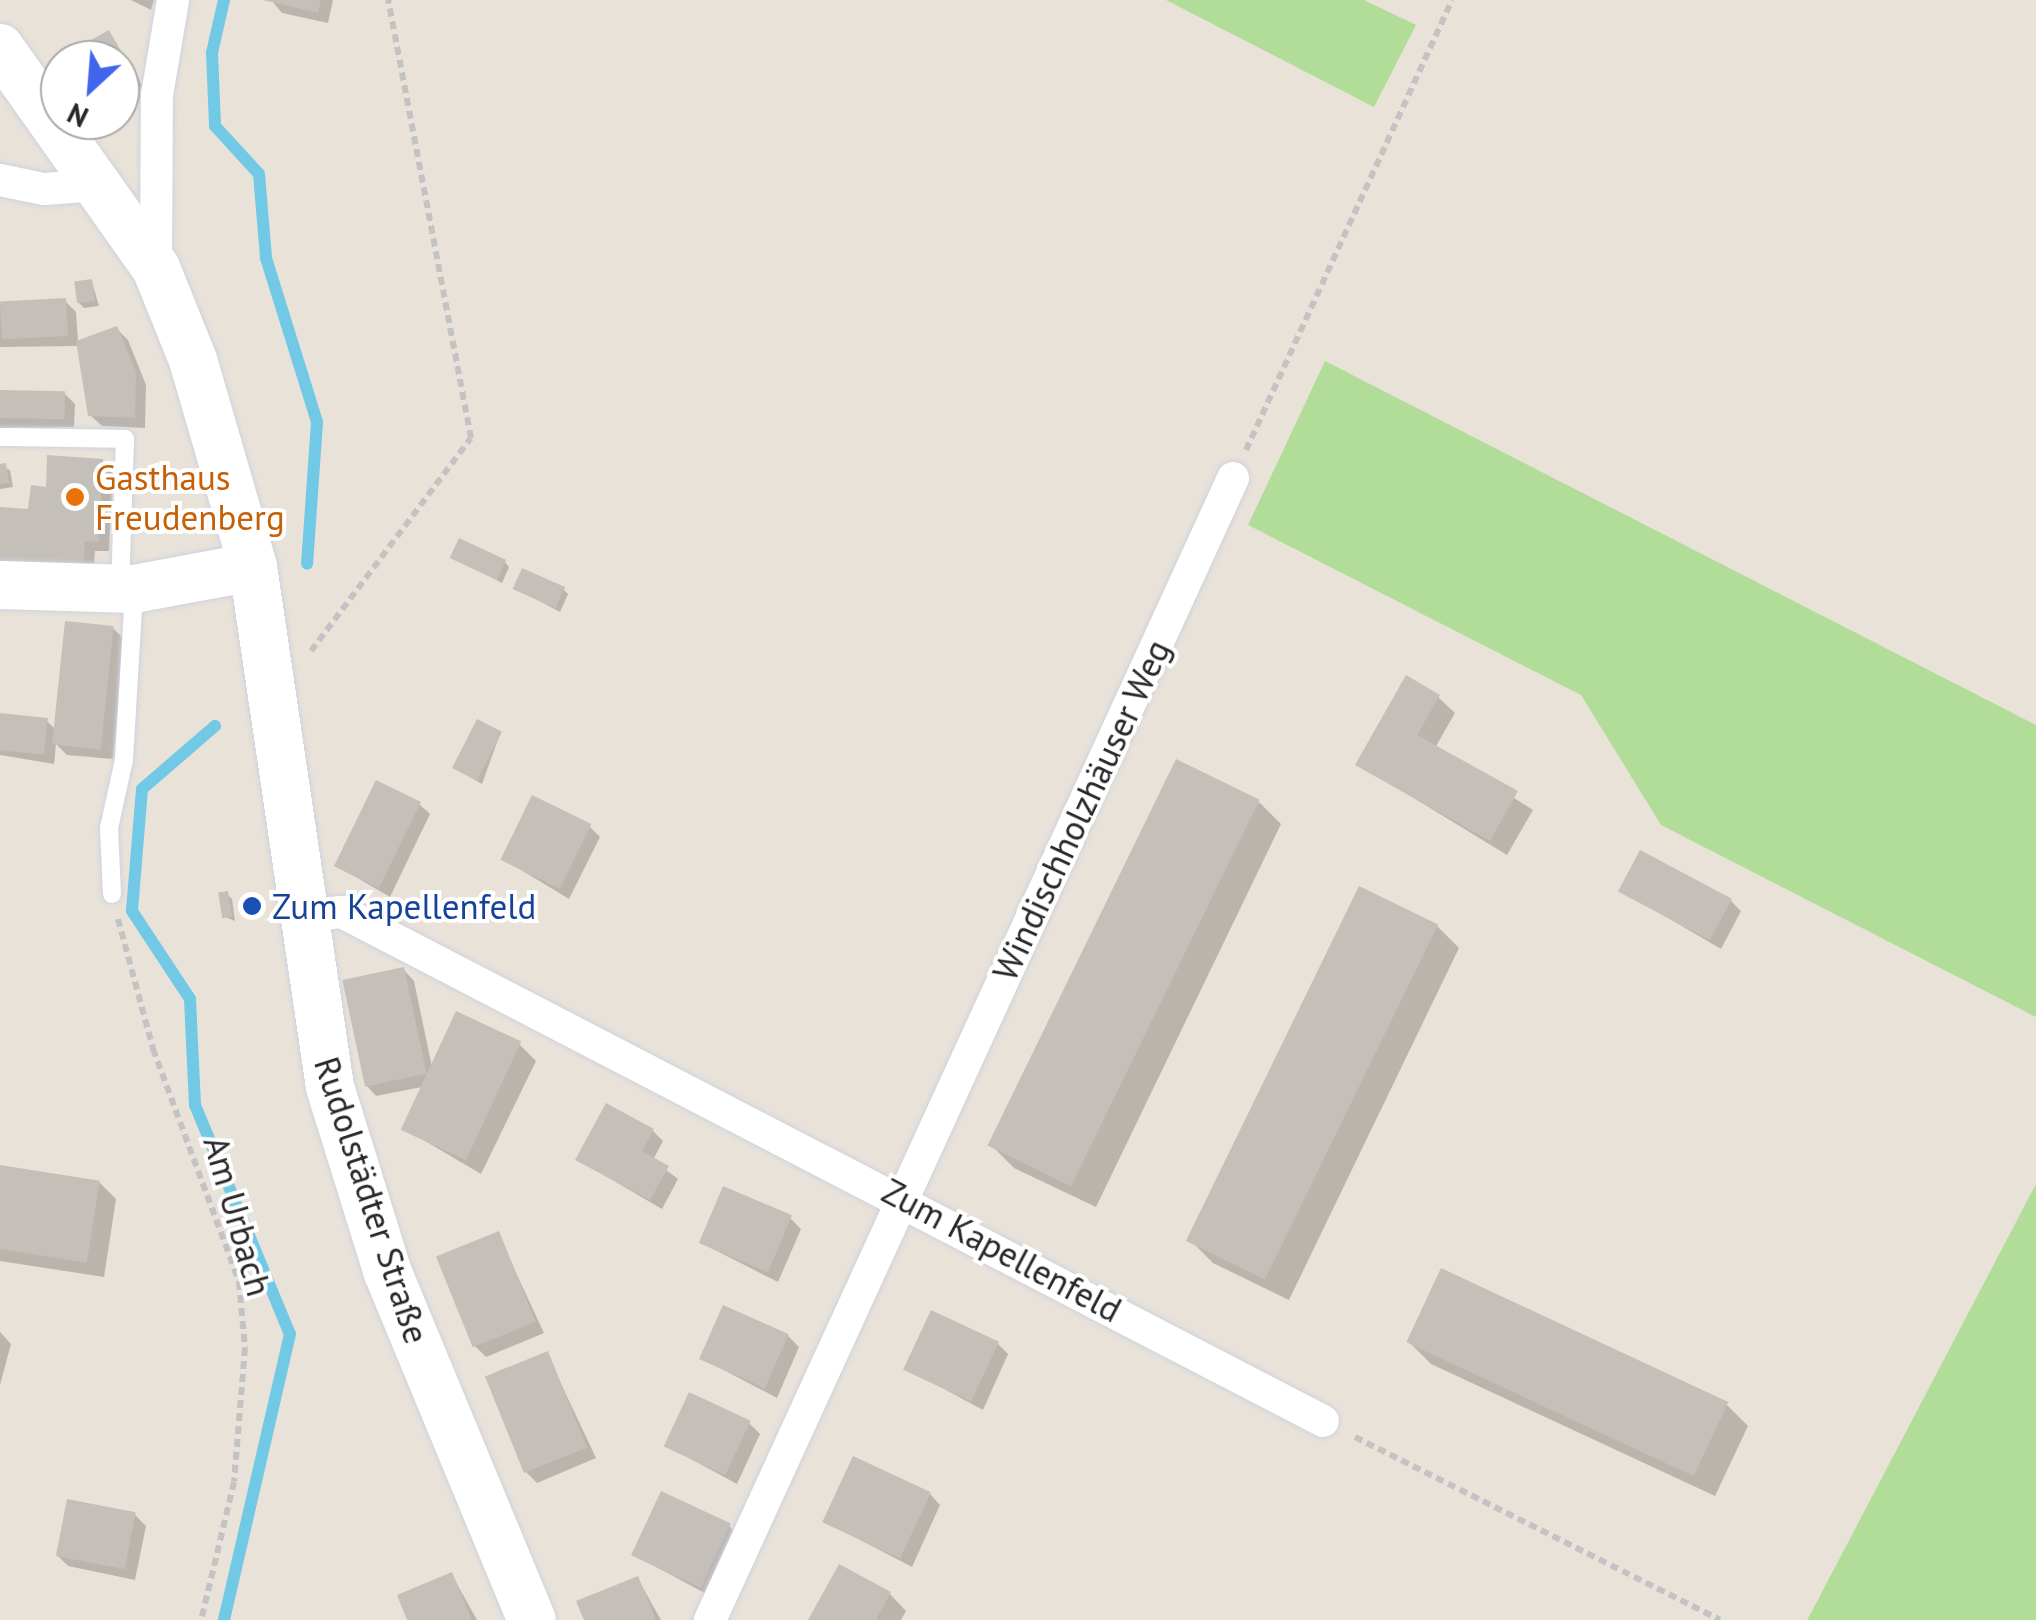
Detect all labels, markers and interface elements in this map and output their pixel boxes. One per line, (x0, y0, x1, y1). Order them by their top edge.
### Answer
north arrow (40, 40, 140, 140)
text: N (61, 95, 94, 136)
place label: Gasthaus Freudenberg (95, 456, 285, 538)
marker: Gasthaus Freudenberg (64, 486, 86, 508)
street label: Windischholzhäuser Weg (983, 633, 1179, 987)
place label: Zum Kapellenfeld (272, 885, 536, 927)
marker: Zum Kapellenfeld (241, 895, 263, 917)
street label: Rudolstädter Straße (306, 1051, 438, 1349)
street label: Am Urbach (195, 1131, 281, 1301)
street label: Zum Kapellenfeld (875, 1169, 1129, 1331)

